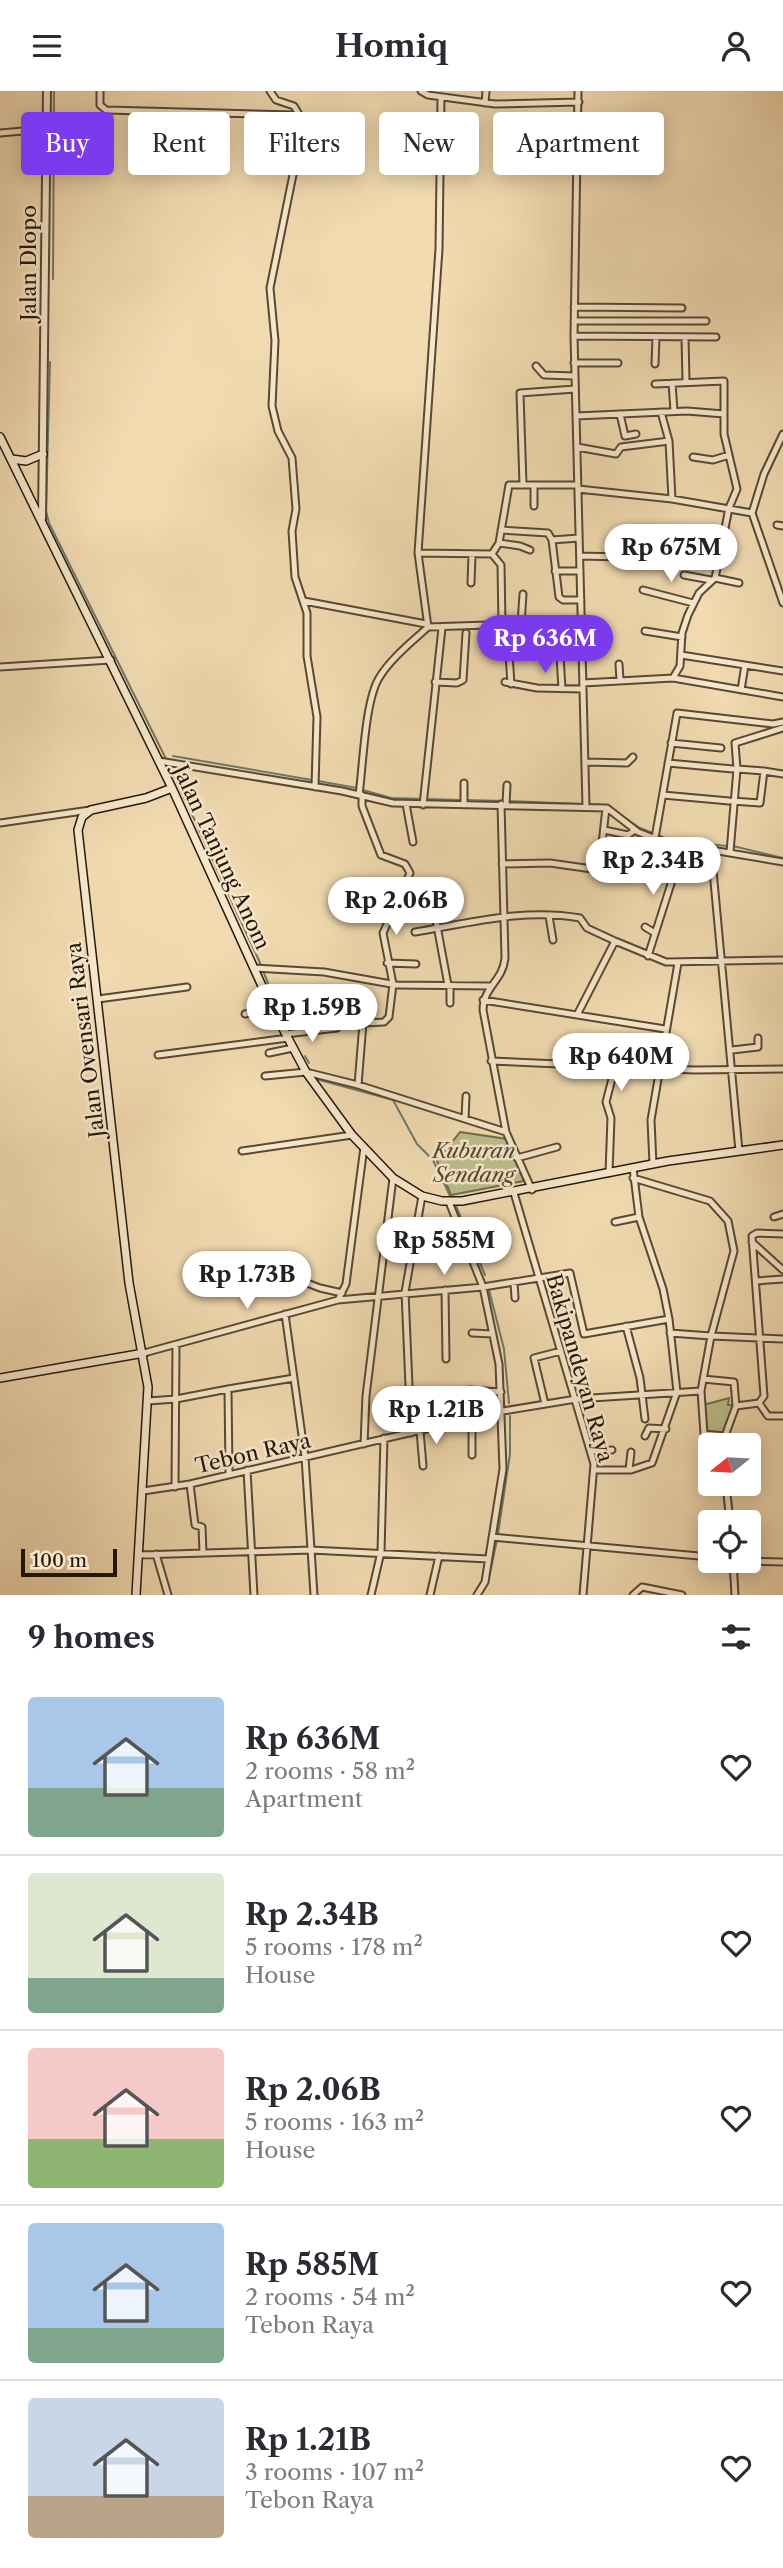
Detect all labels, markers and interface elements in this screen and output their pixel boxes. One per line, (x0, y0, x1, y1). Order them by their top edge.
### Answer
text: Homiq (335, 26, 448, 65)
icon: menu (28, 27, 66, 65)
icon: person (717, 27, 755, 65)
chip: Buy (21, 112, 114, 175)
chip: Rent (128, 112, 230, 175)
chip: Filters (244, 112, 365, 175)
chip: New (379, 112, 479, 175)
chip: Apartment (493, 112, 664, 175)
street label: Jalan Dlopo (16, 205, 41, 324)
pin: Rp 675M (606, 525, 736, 584)
text: Rp 675M (620, 533, 722, 561)
pin: Rp 636M (480, 615, 610, 675)
text: Rp 636M (493, 624, 597, 652)
street label: Jalan Tanjung Anom (167, 758, 276, 954)
pin: Rp 2.34B (581, 837, 725, 897)
text: Rp 2.34B (602, 846, 704, 874)
pin: Rp 2.06B (324, 877, 468, 937)
text: Rp 2.06B (344, 886, 448, 914)
street label: Jalan Ovensari Raya (61, 940, 110, 1142)
pin: Rp 1.59B (240, 985, 384, 1044)
text: Rp 1.59B (262, 993, 362, 1021)
pin: Rp 640M (556, 1033, 686, 1093)
text: Rp 640M (568, 1042, 674, 1070)
park label: Kuburan Sendang (430, 1138, 517, 1187)
pin: Rp 585M (379, 1217, 509, 1277)
text: Rp 585M (393, 1226, 495, 1254)
pin: Rp 1.73B (175, 1251, 319, 1311)
text: Rp 1.73B (198, 1260, 296, 1288)
street label: Bakipandeyan Raya (541, 1271, 619, 1466)
pin: Rp 1.21B (364, 1387, 508, 1446)
text: Rp 1.21B (388, 1395, 484, 1423)
street label: Tebon Raya (193, 1427, 314, 1478)
north arrow (698, 1433, 761, 1496)
map controls (698, 1433, 761, 1573)
button: locate (698, 1510, 761, 1573)
scale bar (21, 1546, 117, 1578)
text: 100 m (32, 1549, 87, 1572)
icon: filters (717, 1618, 755, 1656)
text: 9 homes (28, 1619, 155, 1656)
text: Rp 636M (245, 1720, 380, 1757)
icon: home (84, 1725, 168, 1809)
icon: heart (717, 1748, 755, 1786)
text: 2 rooms · 58 m² (245, 1757, 415, 1785)
text: Apartment (245, 1785, 363, 1813)
text: Rp 2.34B (245, 1896, 379, 1933)
icon: home (84, 1901, 168, 1985)
icon: heart (717, 1924, 755, 1962)
text: 5 rooms · 178 m² (245, 1933, 423, 1961)
text: House (245, 1961, 315, 1989)
text: Rp 2.06B (245, 2071, 381, 2108)
icon: home (84, 2076, 168, 2160)
icon: heart (717, 2099, 755, 2137)
text: 5 rooms · 163 m² (245, 2108, 424, 2136)
text: House (245, 2136, 315, 2164)
text: Rp 585M (245, 2246, 379, 2283)
icon: home (84, 2251, 168, 2335)
icon: heart (717, 2274, 755, 2312)
text: 2 rooms · 54 m² (245, 2283, 415, 2311)
text: Tebon Raya (245, 2311, 374, 2339)
text: Rp 1.21B (245, 2421, 371, 2458)
icon: home (84, 2426, 168, 2510)
icon: heart (717, 2449, 755, 2487)
text: 3 rooms · 107 m² (245, 2458, 424, 2486)
text: Tebon Raya (245, 2486, 374, 2514)

